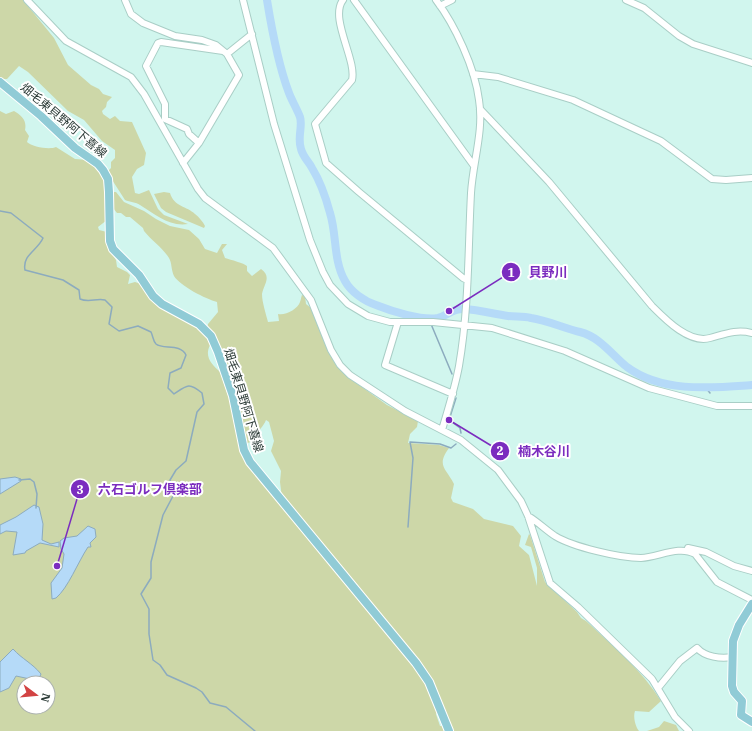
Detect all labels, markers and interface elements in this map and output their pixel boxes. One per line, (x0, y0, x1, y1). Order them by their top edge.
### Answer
street label: 畑毛東貝野阿下喜線 (18, 80, 110, 160)
callout: 貝野川 (501, 260, 576, 285)
text: 貝野川 (528, 264, 568, 281)
text: 1 (507, 265, 515, 280)
street label: 畑毛東貝野阿下喜線 (221, 346, 267, 454)
callout: 楠木谷川 (490, 439, 578, 464)
text: 2 (496, 443, 504, 458)
text: 楠木谷川 (518, 443, 570, 460)
callout: 六石ゴルフ倶楽部 (70, 477, 210, 502)
text: 六石ゴルフ倶楽部 (98, 481, 202, 498)
text: 3 (76, 482, 84, 497)
north arrow (16, 675, 56, 715)
text: N (38, 692, 54, 704)

